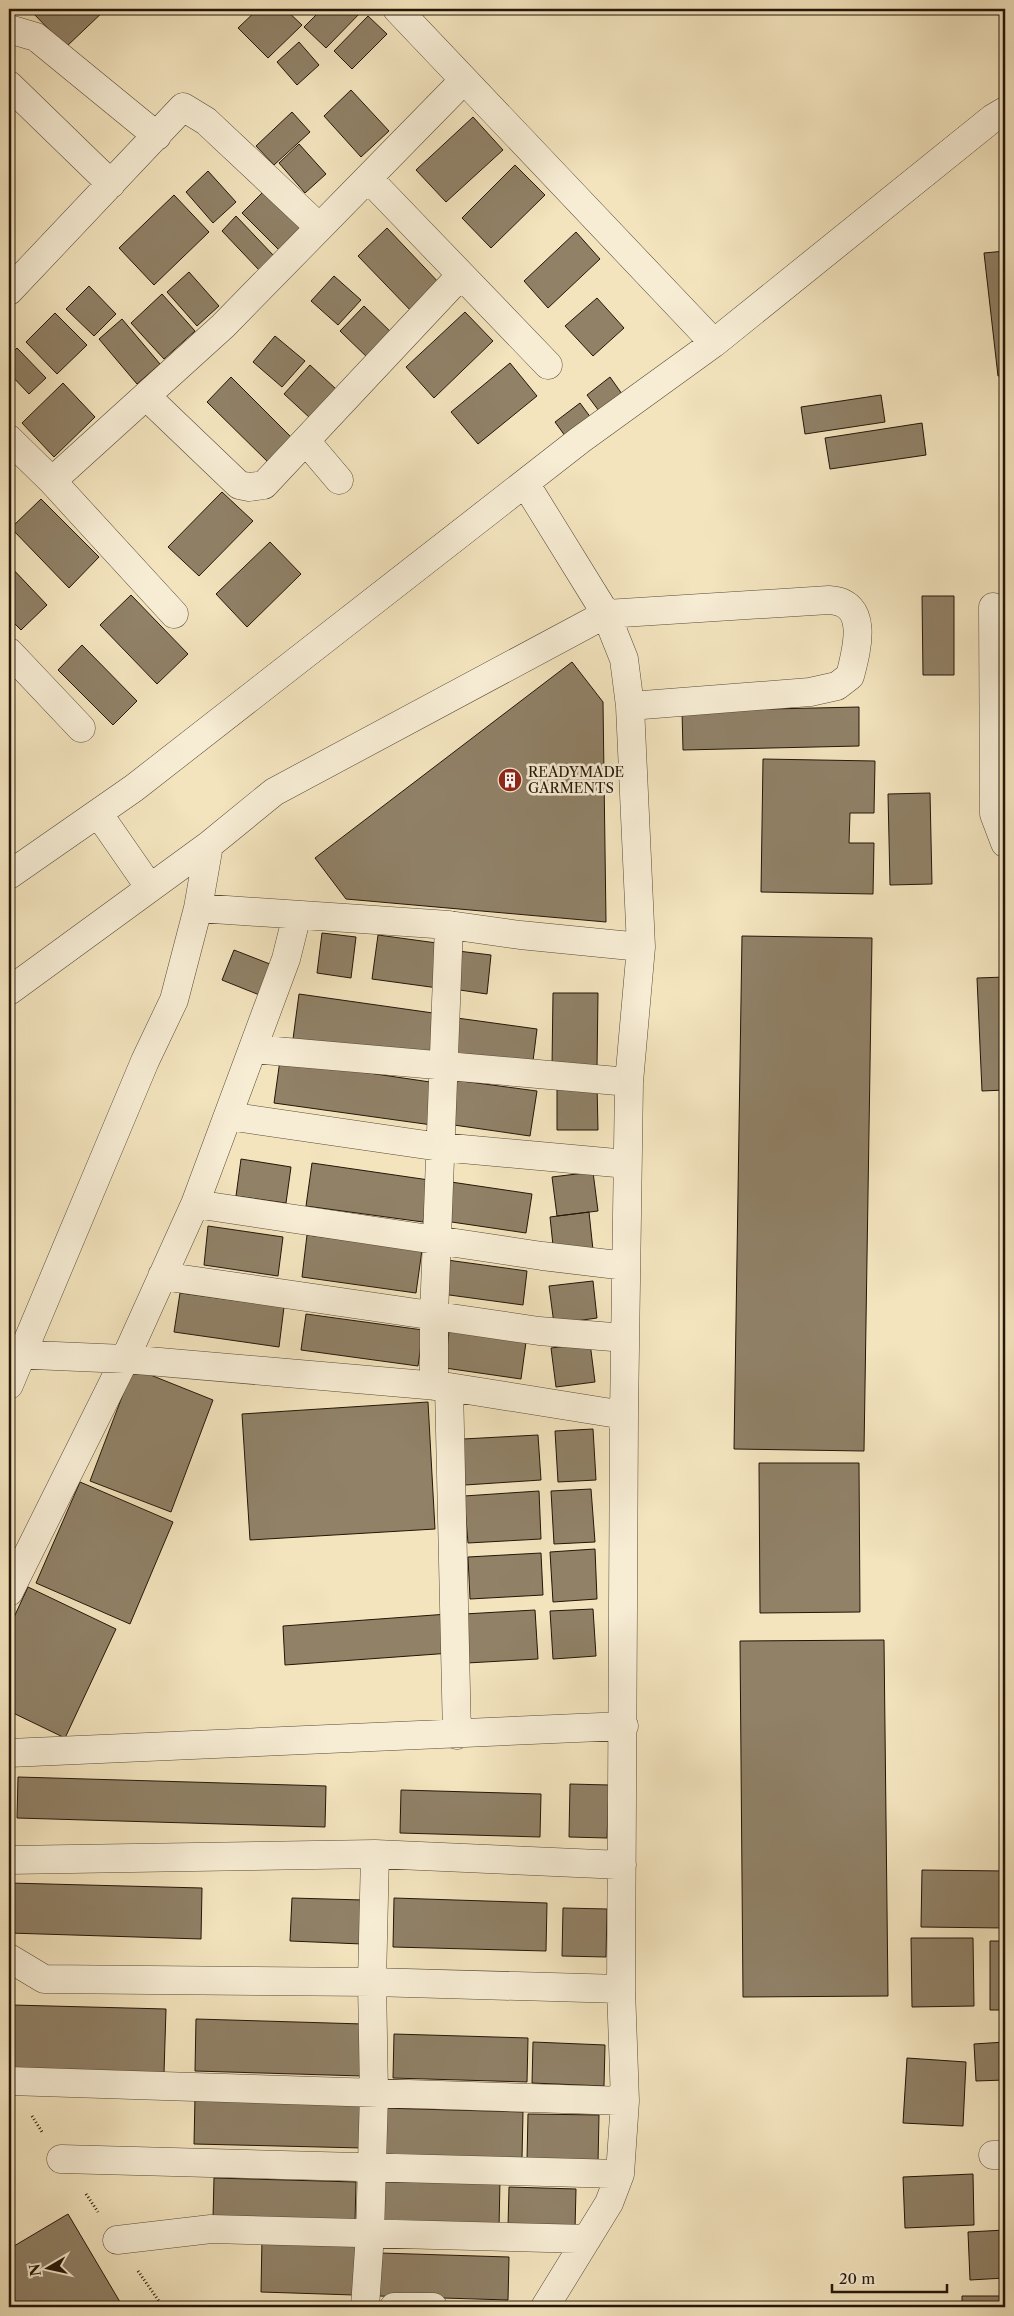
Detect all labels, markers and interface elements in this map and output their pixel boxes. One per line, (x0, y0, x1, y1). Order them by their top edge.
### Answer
place label: READYMADE GARMENTS (528, 763, 624, 797)
building icon: READYMADE GARMENTS (497, 767, 523, 793)
north arrow (22, 2244, 72, 2294)
scale bar (832, 2261, 946, 2293)
text: N (25, 2263, 45, 2277)
text: 20 m (839, 2269, 875, 2288)

